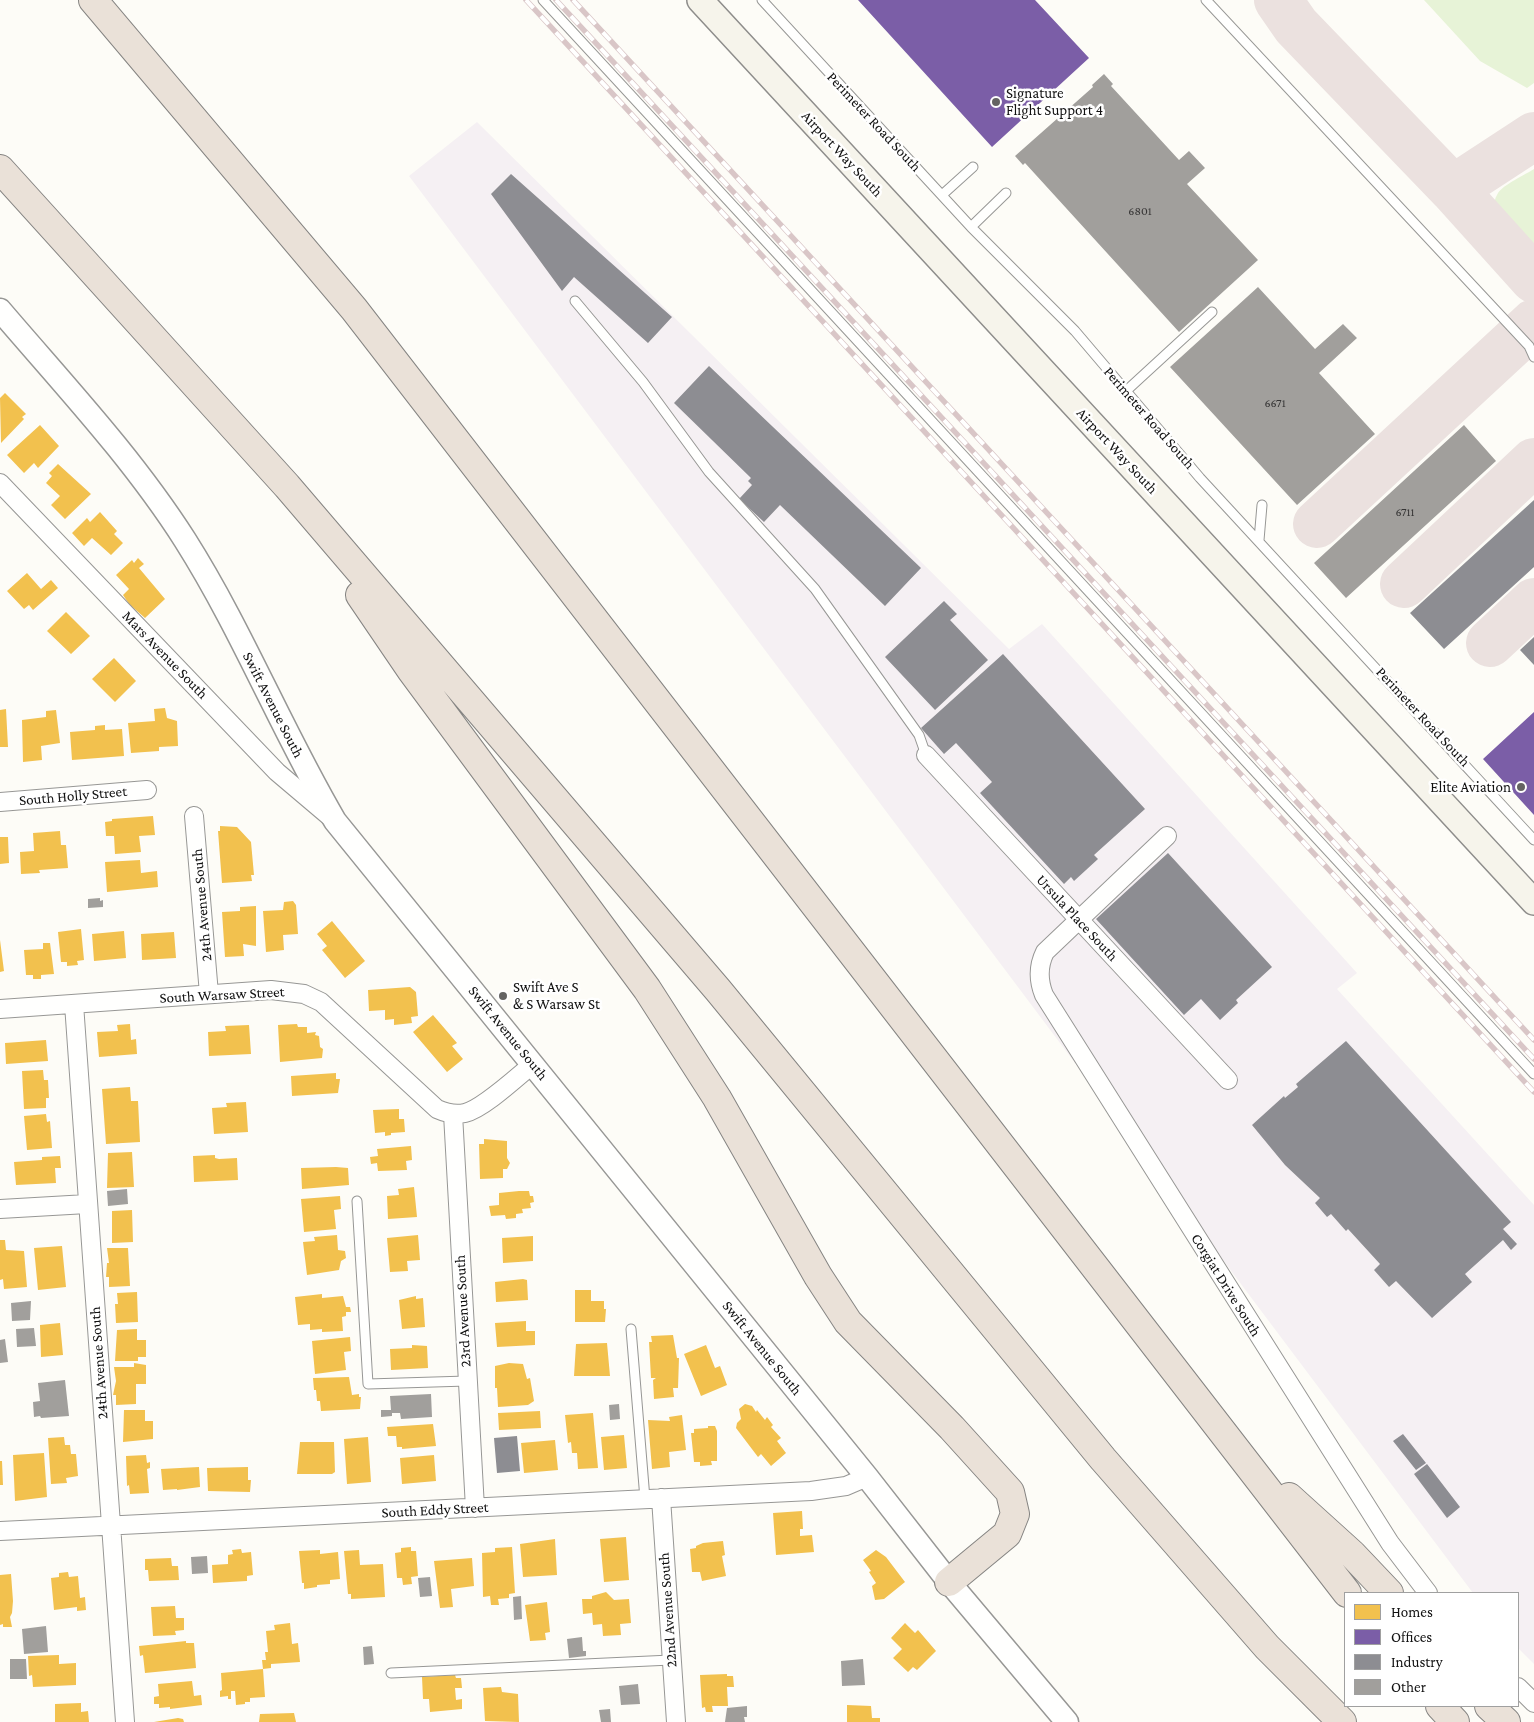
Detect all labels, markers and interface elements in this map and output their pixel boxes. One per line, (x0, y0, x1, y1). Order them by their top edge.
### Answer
street label: Perimeter Road South (823, 68, 925, 176)
place label: Signature Flight Support 4 (1006, 84, 1103, 119)
marker: Signature Flight Support 4 (990, 96, 1002, 108)
street label: Airport Way South (797, 107, 887, 201)
house number: 6801 (1128, 204, 1152, 218)
street label: Perimeter Road South (1100, 363, 1198, 473)
house number: 6671 (1264, 396, 1286, 410)
street label: Airport Way South (1072, 404, 1162, 498)
house number: 6711 (1395, 505, 1415, 519)
street label: Mars Avenue South (118, 607, 212, 703)
street label: Swift Avenue South (239, 649, 307, 761)
street label: Perimeter Road South (1372, 663, 1474, 771)
place label: Elite Aviation (1430, 778, 1511, 796)
marker: Elite Aviation (1515, 781, 1527, 793)
street label: South Holly Street (18, 782, 128, 810)
street label: 24th Avenue South (188, 848, 216, 962)
street label: Ursula Place South (1032, 871, 1122, 965)
place label: Swift Ave S & S Warsaw St (513, 978, 600, 1013)
street label: Swift Avenue South (464, 982, 552, 1084)
street label: South Warsaw Street (159, 983, 285, 1007)
marker: Swift Ave S & S Warsaw St (497, 990, 509, 1002)
street label: Corgiat Drive South (1187, 1230, 1265, 1340)
street label: 23rd Avenue South (451, 1254, 475, 1368)
street label: Swift Avenue South (718, 1297, 806, 1399)
street label: 24th Avenue South (86, 1306, 112, 1420)
street label: South Eddy Street (381, 1498, 489, 1522)
street label: 22nd Avenue South (655, 1552, 681, 1668)
legend (1344, 1592, 1519, 1707)
text: Homes (1391, 1604, 1433, 1620)
text: Offices (1391, 1629, 1432, 1645)
text: Industry (1391, 1654, 1443, 1670)
text: Other (1391, 1679, 1426, 1695)

